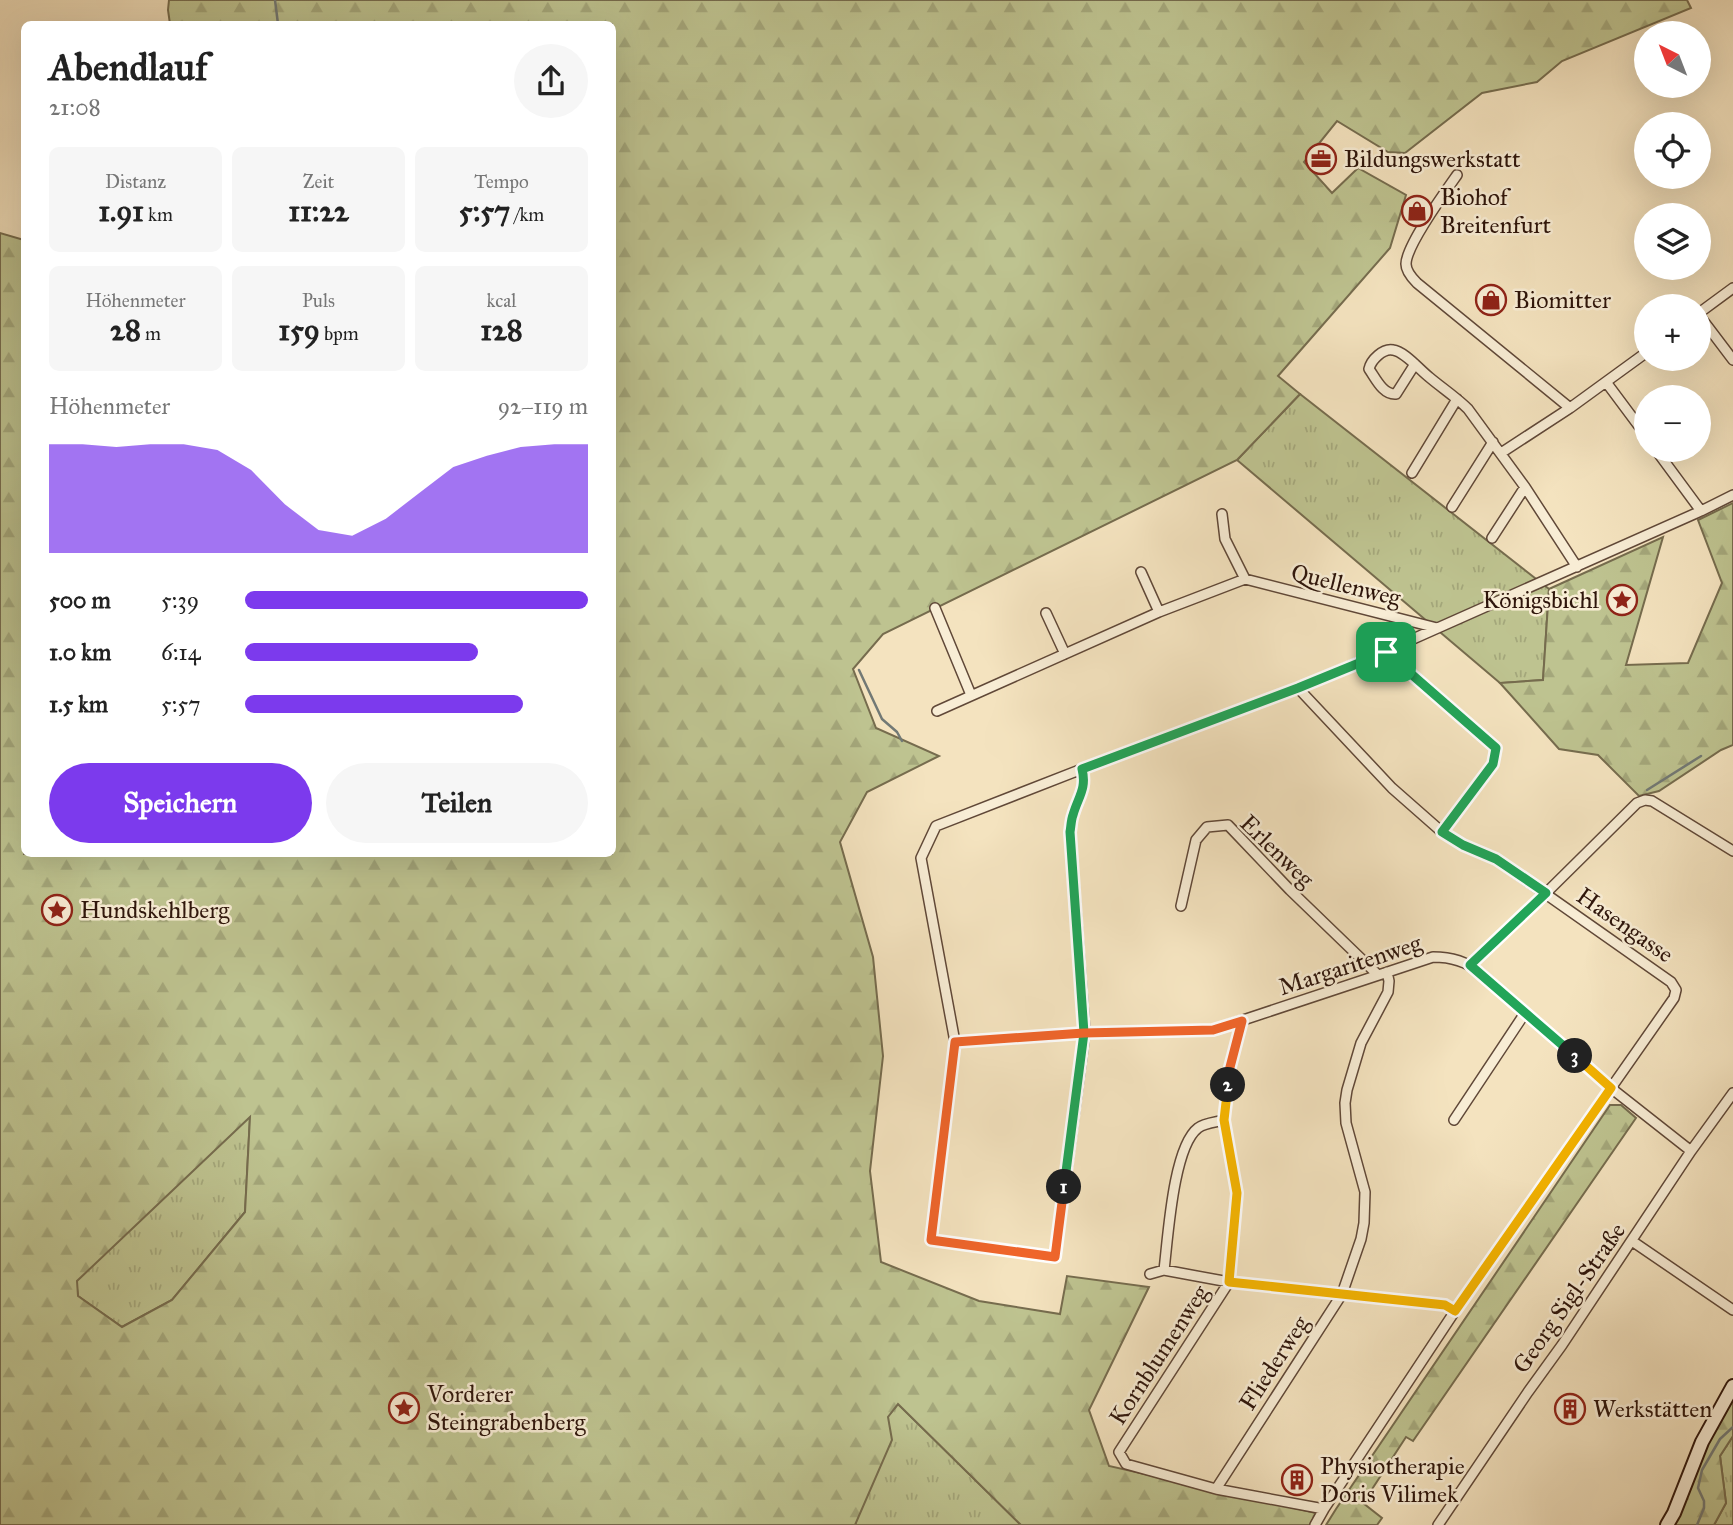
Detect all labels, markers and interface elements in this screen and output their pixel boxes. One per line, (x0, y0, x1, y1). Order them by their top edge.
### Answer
north arrow (1634, 21, 1712, 98)
map controls (1634, 21, 1711, 462)
text: Abendlauf (49, 44, 208, 90)
button: share (514, 44, 588, 118)
text: 21:08 (49, 93, 101, 121)
button: locate (1634, 112, 1711, 189)
office icon: Bildungswerkstatt (1304, 142, 1338, 176)
place label: Bildungswerkstatt (1344, 144, 1521, 174)
text: Distanz (105, 170, 166, 193)
text: Zeit (303, 170, 334, 193)
text: Tempo (474, 170, 529, 193)
place label: Biohof Breitenfurt (1440, 182, 1551, 240)
text: 1.91 (98, 193, 144, 229)
text: 11:22 (288, 193, 349, 229)
text: 5:57 (459, 193, 510, 229)
shop icon: Biohof Breitenfurt (1400, 194, 1434, 228)
text: km (144, 203, 173, 226)
text: /km (510, 203, 544, 226)
button: layers (1634, 203, 1711, 280)
shop icon: Biomitter (1474, 283, 1508, 317)
place label: Biomitter (1514, 285, 1611, 315)
text: Höhenmeter (85, 289, 186, 312)
text: Puls (302, 289, 335, 312)
text: kcal (487, 289, 516, 312)
button: + (1634, 294, 1711, 371)
text: 28 (110, 312, 141, 348)
text: 159 (278, 312, 320, 348)
text: 128 (480, 312, 523, 348)
text: m (141, 322, 161, 345)
text: bpm (320, 322, 359, 345)
button: − (1634, 385, 1711, 462)
text: Höhenmeter (49, 392, 170, 420)
text: 92–119 m (498, 392, 588, 420)
street label: Quellenweg (1288, 557, 1405, 613)
place icon: Königsbichl (1605, 583, 1639, 617)
place label: Königsbichl (1482, 585, 1600, 615)
text: 500 m (49, 586, 111, 614)
text: 5:39 (161, 586, 199, 614)
pin (1356, 622, 1416, 682)
icon: arrive (1367, 633, 1405, 671)
text: 1.0 km (49, 638, 111, 666)
text: 6:14 (161, 638, 201, 666)
text: 1.5 km (49, 690, 108, 718)
text: 5:57 (161, 690, 200, 718)
button: Speichern (49, 763, 312, 843)
button: Teilen (326, 763, 588, 843)
street label: Erlenweg (1234, 808, 1321, 894)
street label: Hasengasse (1571, 881, 1679, 969)
place icon: Hundskehlberg (40, 893, 74, 927)
place label: Hundskehlberg (80, 895, 230, 925)
street label: Margaritenweg (1275, 928, 1426, 1002)
pin: 3 (1558, 1038, 1592, 1074)
text: 3 (1571, 1044, 1578, 1067)
pin: 2 (1210, 1068, 1246, 1102)
text: 2 (1223, 1073, 1232, 1096)
pin: 1 (1046, 1170, 1082, 1204)
text: 1 (1060, 1175, 1067, 1198)
street label: Georg Sigl-Straße (1506, 1217, 1632, 1379)
street label: Kornblumenweg (1103, 1279, 1216, 1431)
street label: Fliederweg (1232, 1309, 1316, 1416)
place label: Vorderer Steingrabenberg (426, 1379, 586, 1437)
place icon: Vorderer Steingrabenberg (387, 1391, 421, 1425)
building icon: Werkstätten (1553, 1392, 1587, 1426)
place label: Werkstätten (1593, 1394, 1712, 1424)
place label: Physiotherapie Doris Vilimek (1320, 1451, 1465, 1509)
building icon: Physiotherapie Doris Vilimek (1280, 1463, 1314, 1497)

